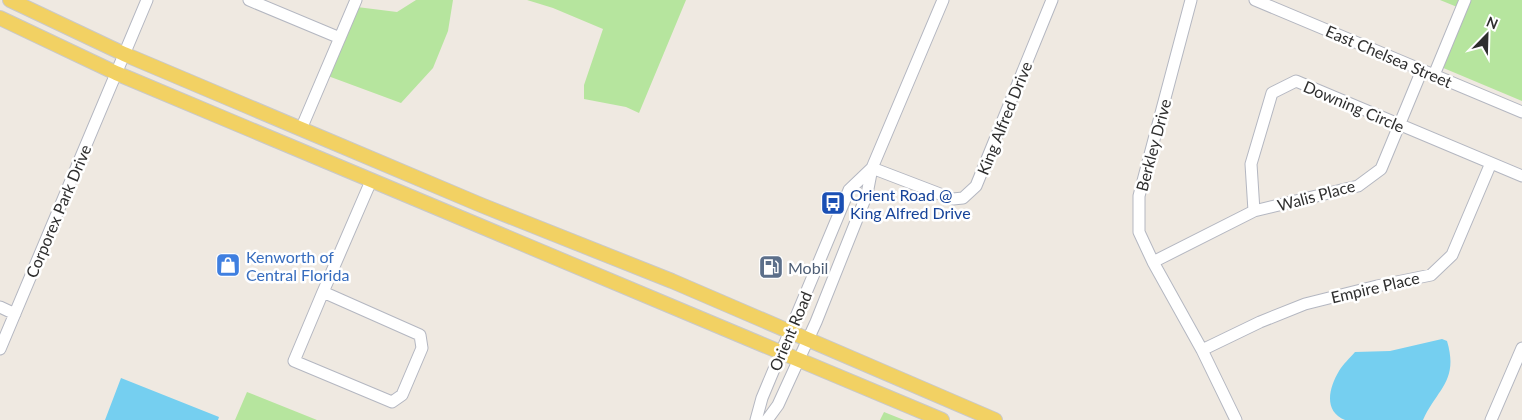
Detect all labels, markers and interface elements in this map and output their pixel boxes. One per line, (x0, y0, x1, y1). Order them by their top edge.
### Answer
north arrow (1462, 10, 1512, 60)
text: N (1484, 13, 1501, 33)
street label: East Chelsea Street (1323, 21, 1455, 91)
street label: King Alfred Drive (973, 59, 1035, 177)
street label: Downing Circle (1301, 76, 1407, 136)
street label: Berkley Drive (1132, 97, 1174, 193)
street label: Corporex Park Drive (21, 142, 95, 280)
street label: Walis Place (1275, 176, 1357, 214)
place label: Orient Road @ King Alfred Drive (850, 185, 971, 222)
bus stop icon: Orient Road @ King Alfred Drive (820, 190, 846, 216)
place label: Kenworth of Central Florida (246, 247, 349, 284)
shop icon: Kenworth of Central Florida (215, 252, 241, 278)
fuel station icon: Mobil (758, 254, 784, 280)
place label: Mobil (788, 258, 828, 277)
street label: Empire Place (1329, 268, 1421, 306)
street label: Orient Road (765, 288, 815, 374)

